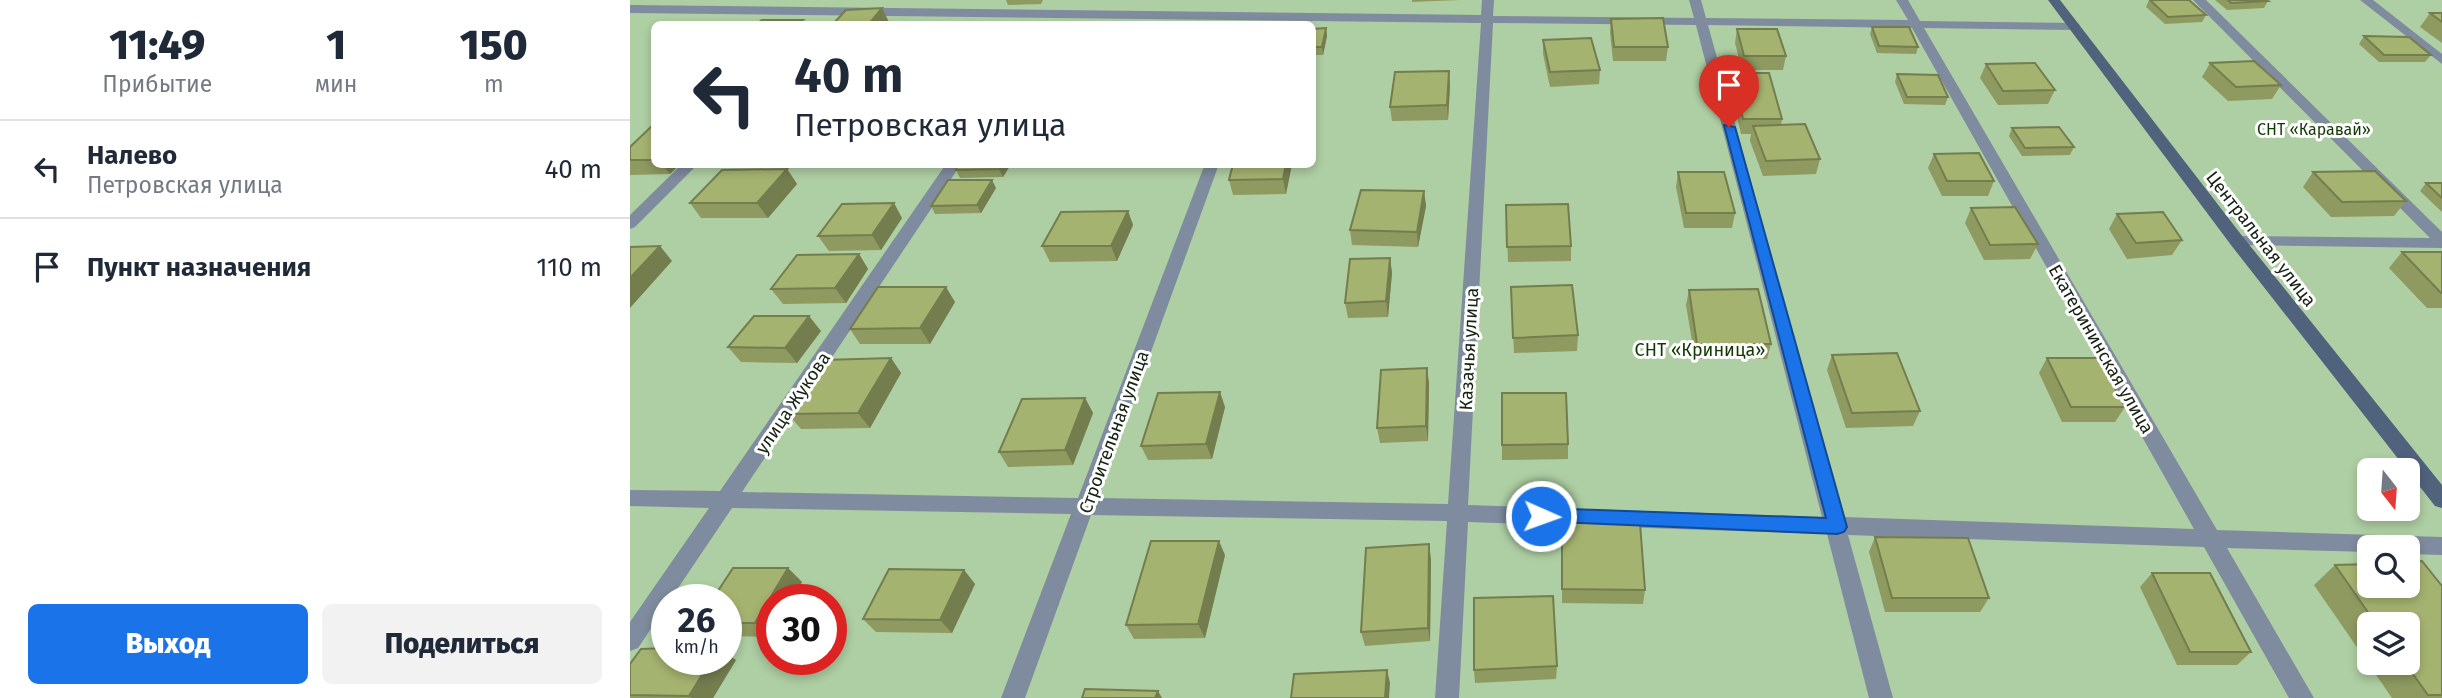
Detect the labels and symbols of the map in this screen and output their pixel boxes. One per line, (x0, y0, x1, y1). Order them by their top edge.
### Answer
pin (1699, 55, 1759, 127)
park label: СНТ «Каравай» (2257, 120, 2371, 139)
street label: Центральная улица (2201, 167, 2321, 311)
street label: Екатерининская улица (2044, 261, 2158, 437)
street label: Казачья улица (1455, 287, 1483, 411)
park label: СНТ «Криница» (1635, 339, 1765, 361)
street label: улица Жукова (751, 348, 835, 458)
street label: Строительная улица (1074, 348, 1154, 516)
north arrow (2357, 458, 2420, 522)
position arrow (1504, 479, 1578, 553)
speed limit sign: 30 (756, 584, 847, 675)

